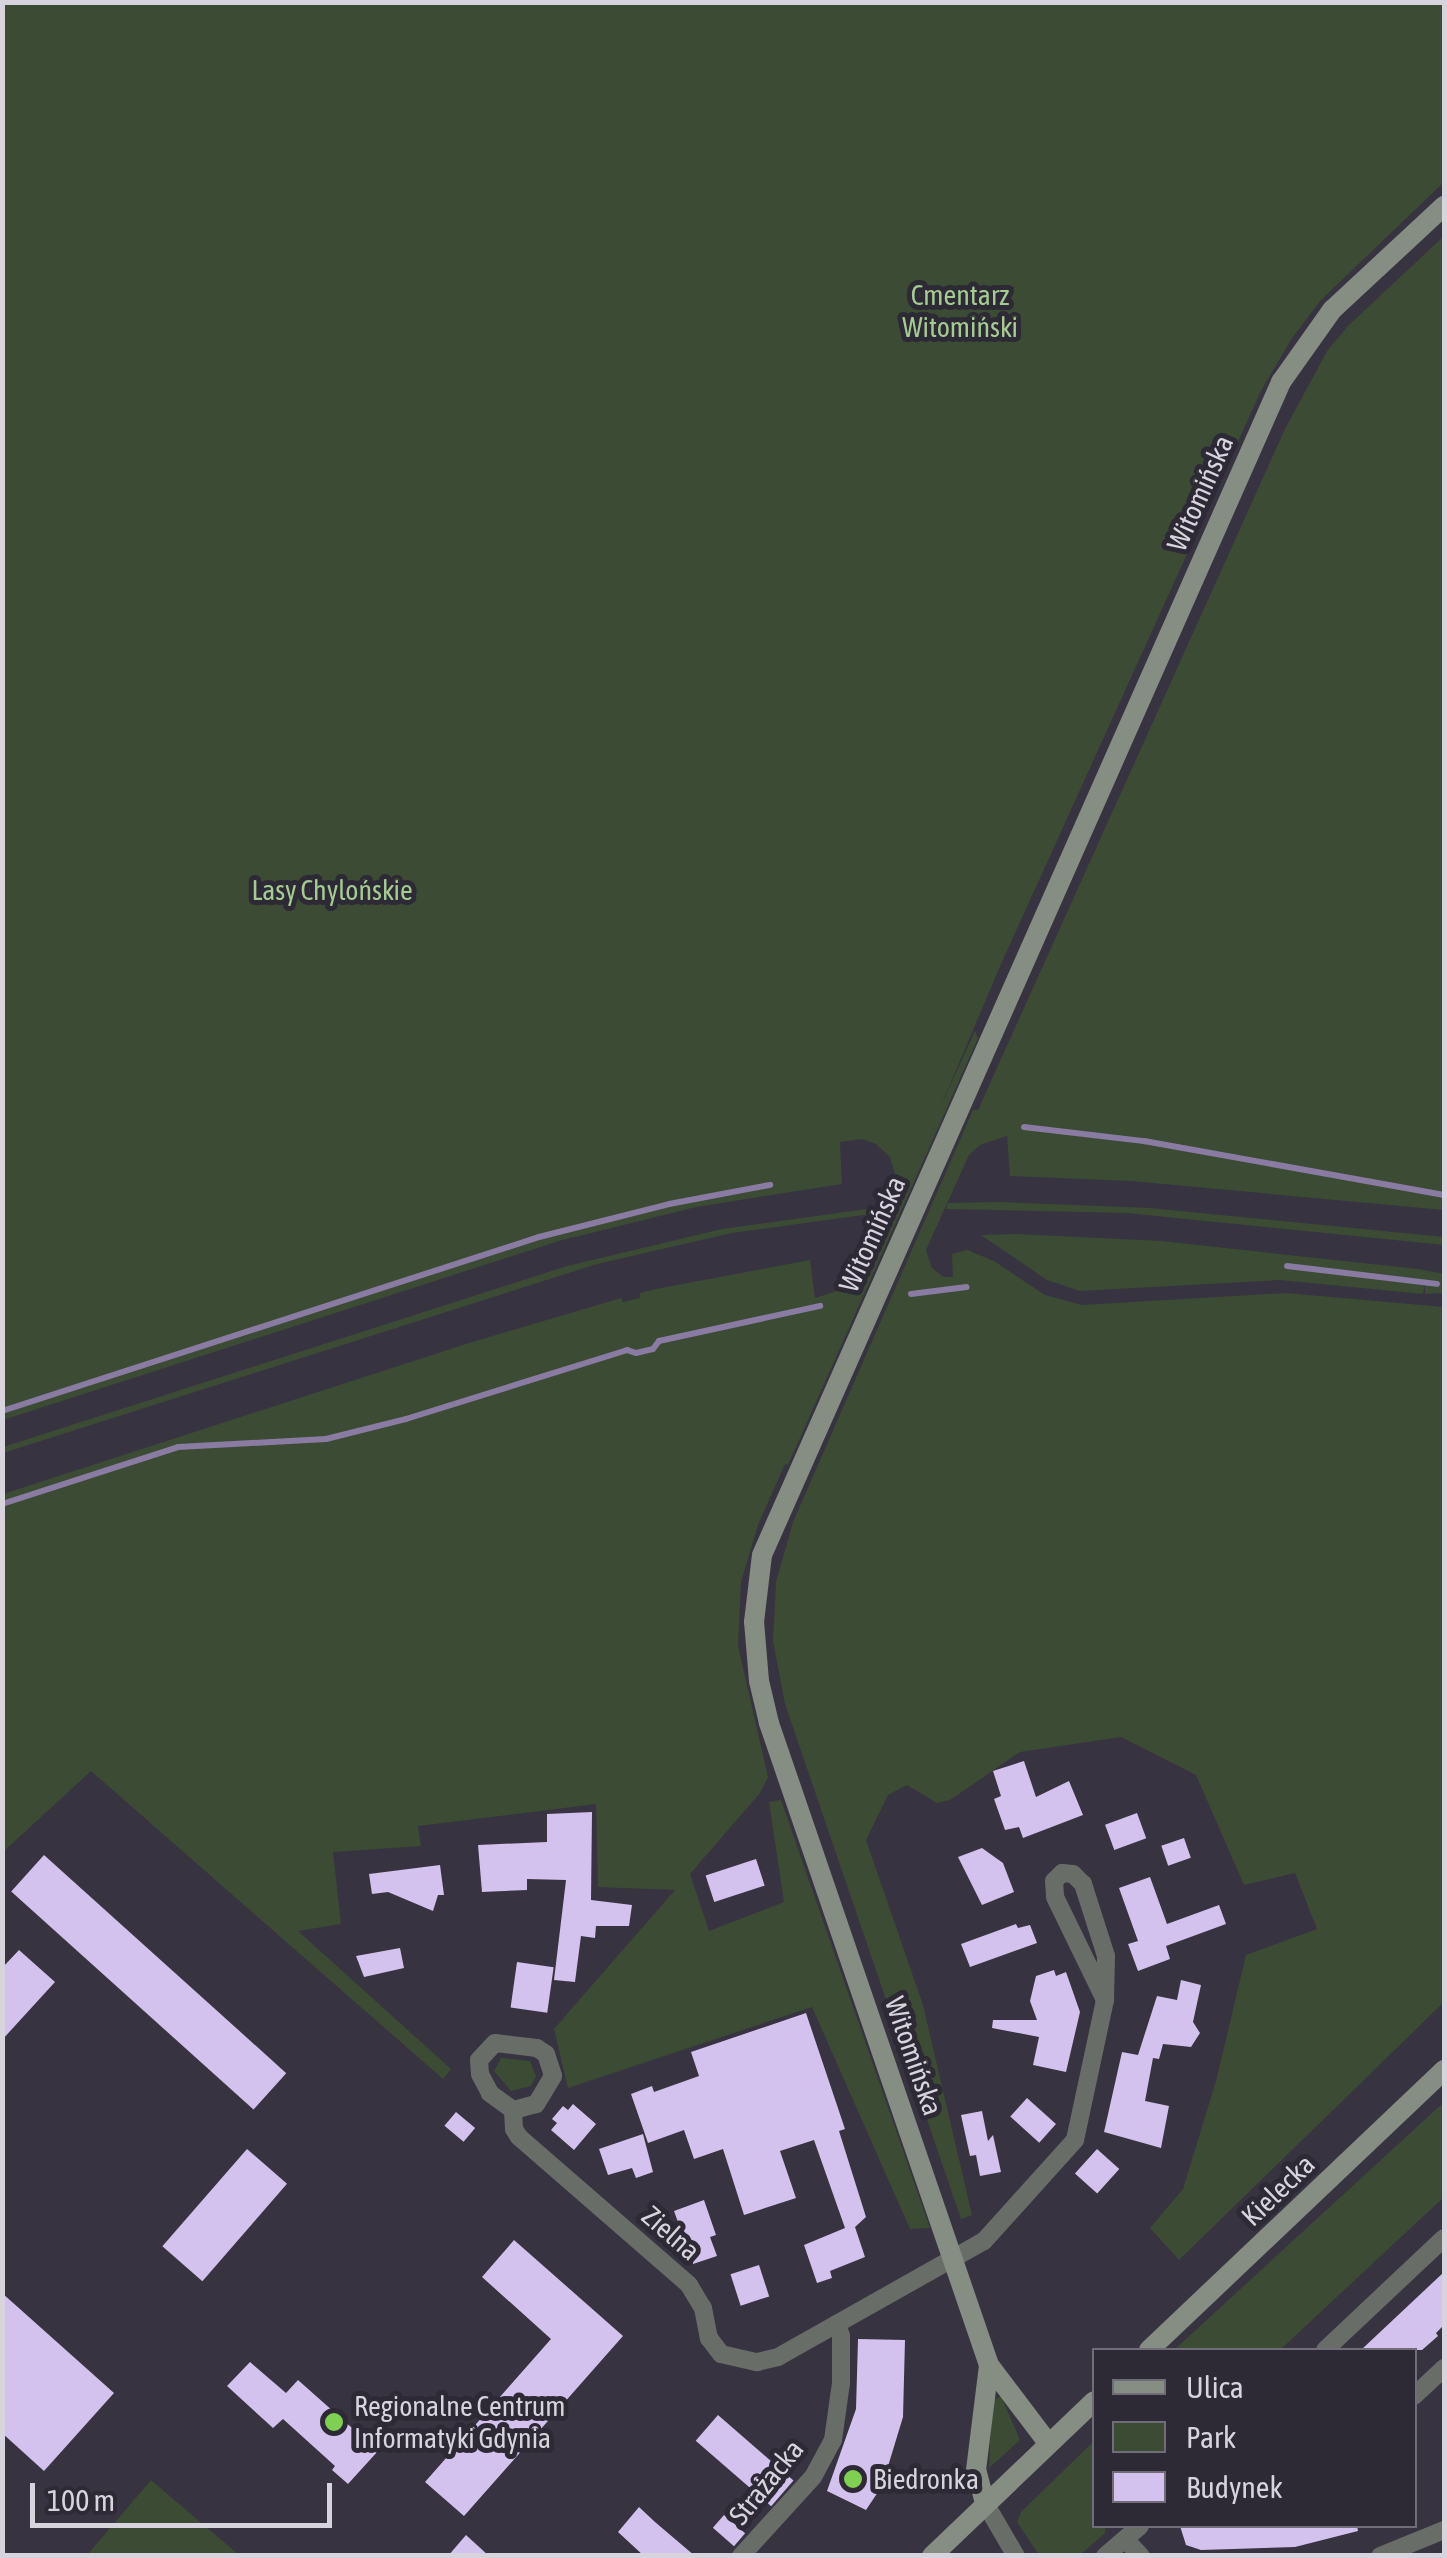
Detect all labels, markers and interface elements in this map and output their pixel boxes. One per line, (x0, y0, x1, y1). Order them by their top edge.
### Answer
park label: Cmentarz Witomiński (902, 278, 1018, 344)
street label: Witomińska (1160, 430, 1240, 556)
park label: Lasy Chylońskie (251, 873, 413, 907)
street label: Witomińska (832, 1171, 912, 1297)
street label: Witomińska (878, 1992, 950, 2120)
street label: Kielecka (1235, 2147, 1321, 2233)
street label: Zielna (635, 2199, 707, 2267)
legend (1092, 2348, 1417, 2528)
text: Ulica (1186, 2370, 1244, 2404)
place label: Regionalne Centrum Informatyki Gdynia (354, 2389, 565, 2455)
marker: Regionalne Centrum Informatyki Gdynia (323, 2411, 345, 2433)
text: Park (1186, 2420, 1236, 2454)
street label: Strażacka (722, 2433, 810, 2531)
place label: Biedronka (873, 2462, 979, 2496)
scale bar (35, 2463, 338, 2525)
marker: Biedronka (842, 2468, 864, 2490)
text: Budynek (1186, 2470, 1283, 2504)
text: 100 m (47, 2483, 115, 2517)

